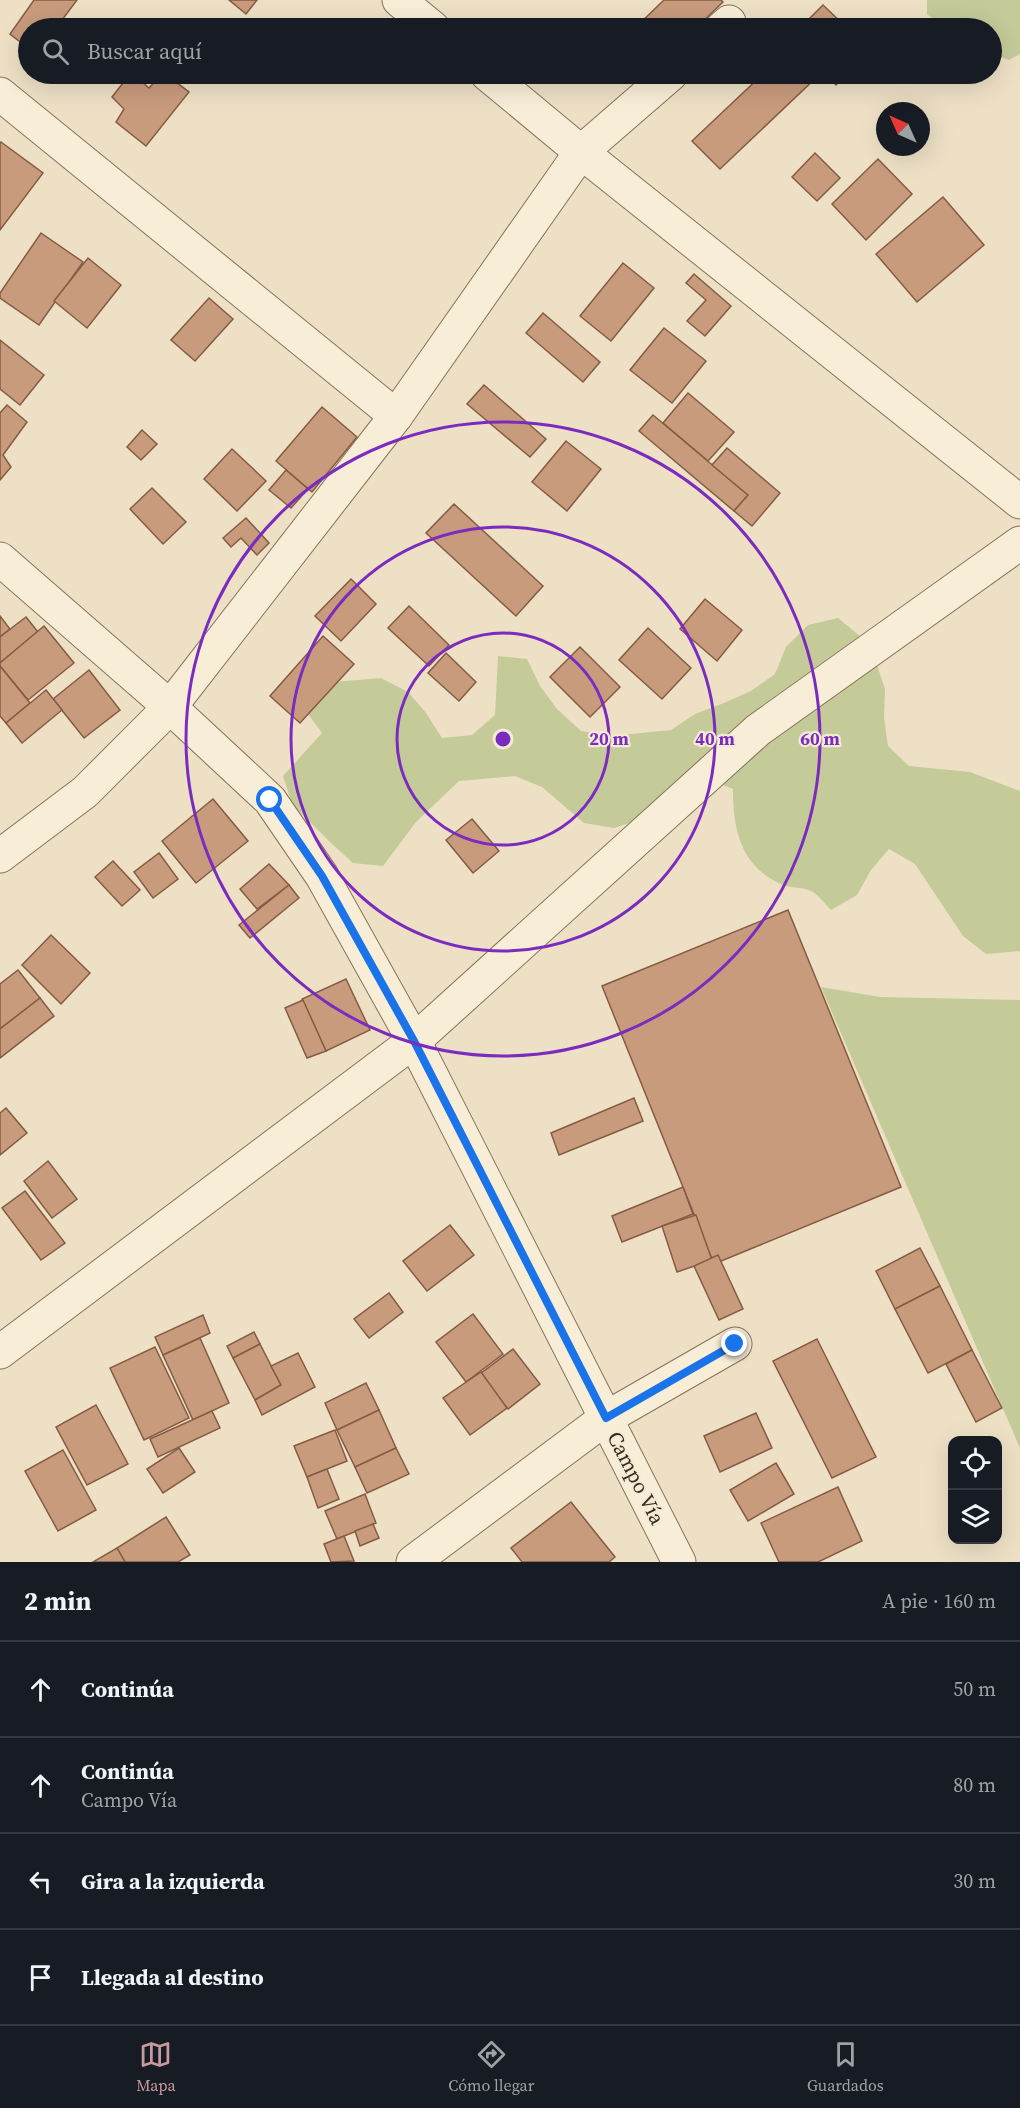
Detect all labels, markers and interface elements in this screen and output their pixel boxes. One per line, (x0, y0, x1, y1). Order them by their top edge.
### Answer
search box (18, 18, 1002, 84)
icon: search (39, 35, 72, 68)
text: Buscar aquí (87, 36, 202, 66)
north arrow (876, 102, 930, 156)
text: 20 m (589, 726, 629, 751)
text: 40 m (695, 726, 735, 751)
text: 60 m (800, 726, 840, 751)
centre of rings (493, 729, 513, 749)
route start (256, 786, 282, 812)
route end (721, 1330, 747, 1356)
street label: Campo Vía (601, 1426, 672, 1530)
map controls (948, 1436, 1002, 1544)
button: locate (948, 1436, 1002, 1490)
button: layers (948, 1490, 1002, 1544)
text: 2 min (24, 1583, 91, 1619)
text: A pie · 160 m (882, 1587, 996, 1615)
icon: ahead (24, 1673, 57, 1706)
text: Continúa (81, 1674, 174, 1704)
text: 50 m (953, 1675, 996, 1703)
text: Continúa (81, 1756, 174, 1786)
icon: ahead (24, 1769, 57, 1802)
text: 80 m (953, 1771, 996, 1799)
text: Campo Vía (81, 1786, 177, 1814)
icon: left (24, 1865, 57, 1898)
text: Gira a la izquierda (81, 1866, 265, 1896)
text: 30 m (953, 1867, 996, 1895)
icon: arrive (24, 1961, 57, 1994)
text: Llegada al destino (81, 1962, 264, 1992)
tab: Mapa (136, 2038, 176, 2096)
tab: Cómo llegar (448, 2038, 534, 2096)
tab: Guardados (807, 2038, 884, 2096)

